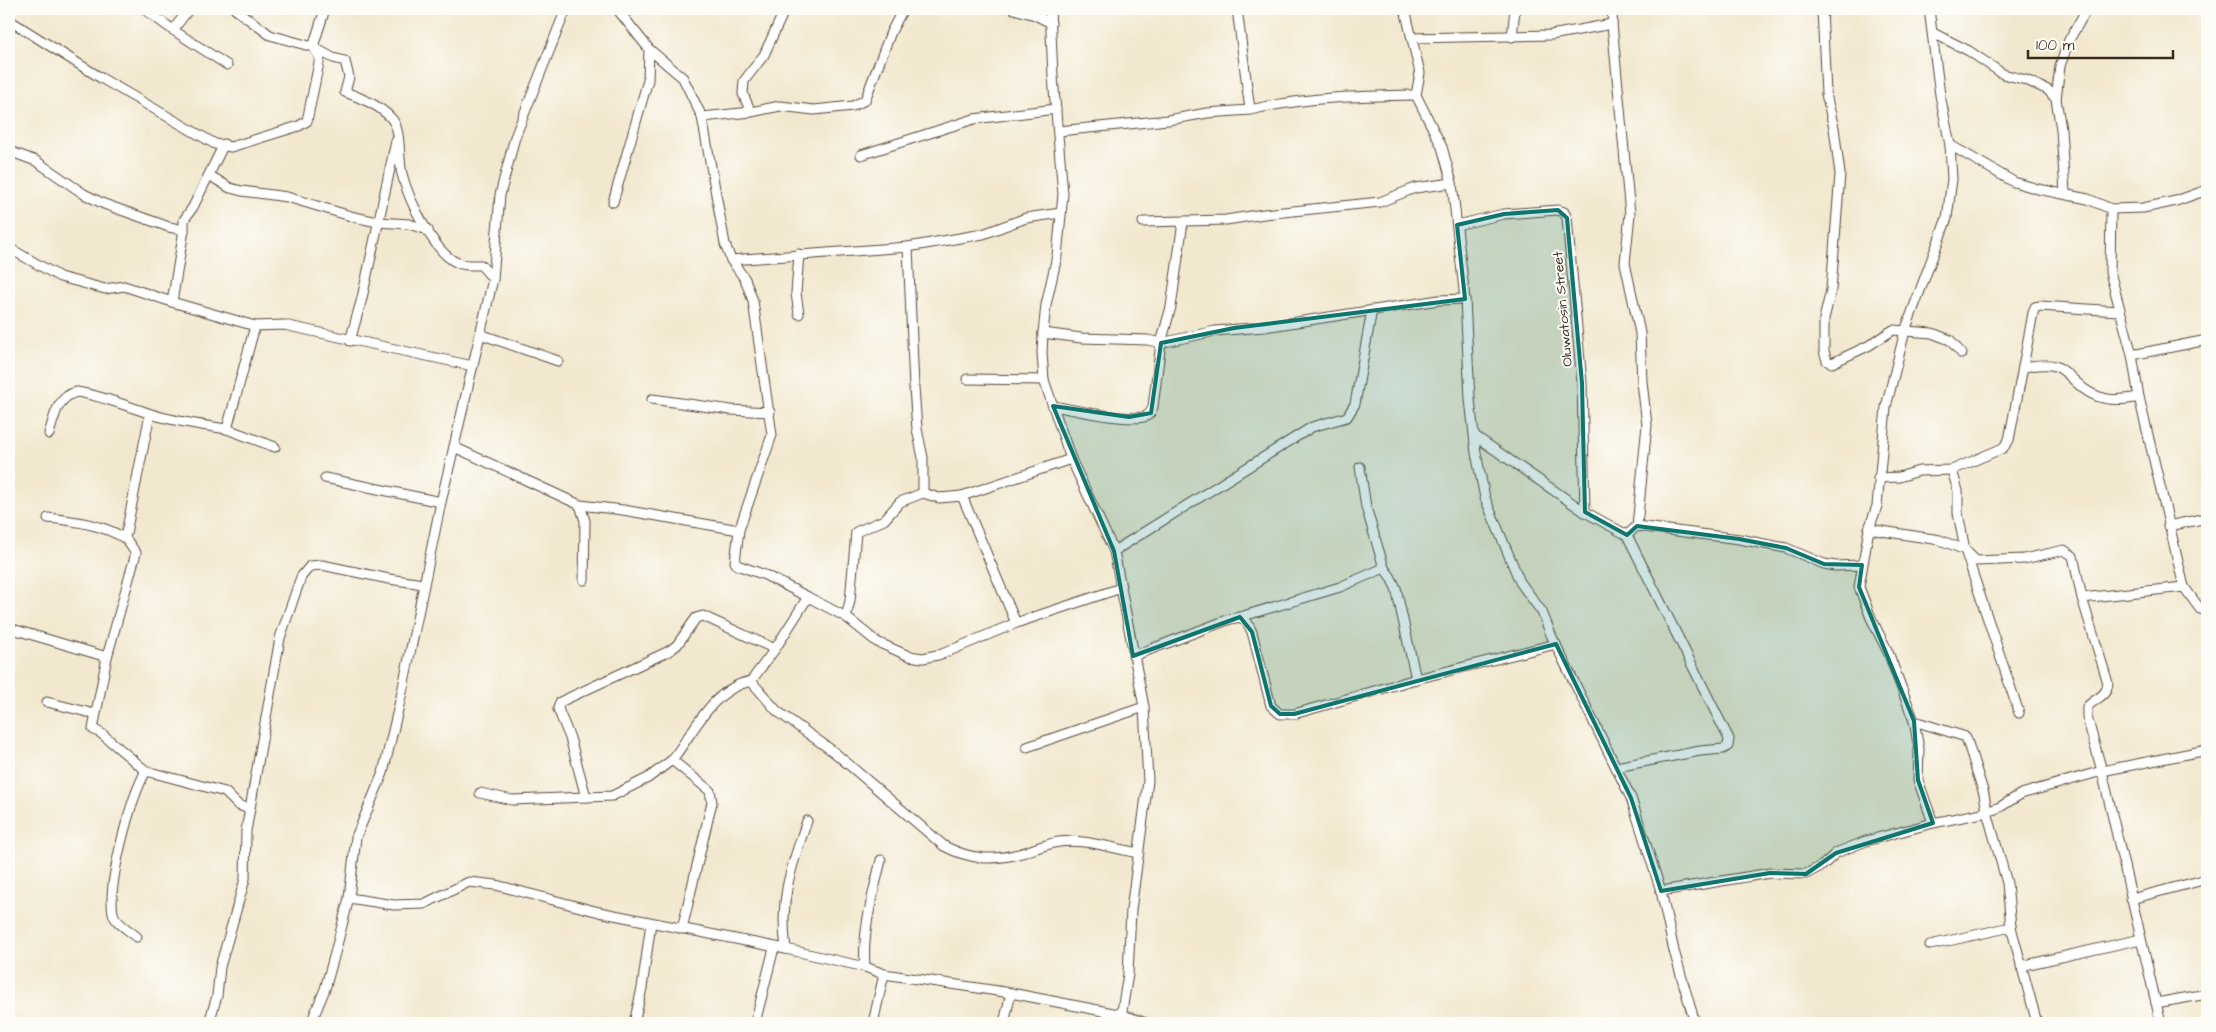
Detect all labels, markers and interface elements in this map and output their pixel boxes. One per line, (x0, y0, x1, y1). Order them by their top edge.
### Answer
scale bar (2028, 28, 2174, 60)
text: 100 m (2036, 35, 2075, 56)
street label: Oluwatosin Street (1548, 250, 1578, 367)

